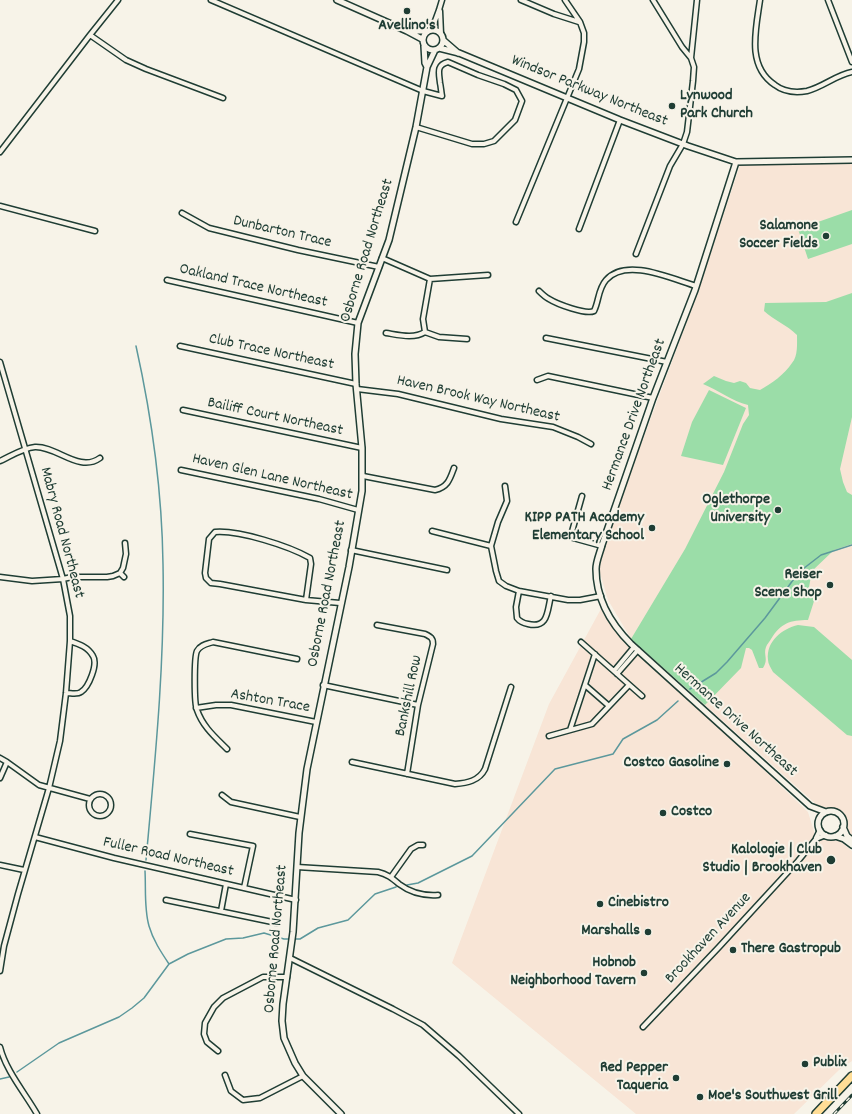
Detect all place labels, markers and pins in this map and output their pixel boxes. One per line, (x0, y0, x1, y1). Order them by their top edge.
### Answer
marker: Avellino's (402, 6, 412, 16)
place label: Avellino's (378, 17, 436, 37)
place label: Lynwood Park Church (680, 87, 753, 125)
marker: Lynwood Park Church (667, 101, 677, 111)
place label: Salamone Soccer Fields (739, 217, 818, 255)
marker: Salamone Soccer Fields (821, 231, 831, 241)
place label: Oglethorpe University (702, 491, 770, 529)
marker: Oglethorpe University (773, 505, 783, 515)
place label: KIPP PATH Academy Elementary School (525, 509, 644, 547)
marker: KIPP PATH Academy Elementary School (647, 523, 657, 533)
place label: Reiser Scene Shop (754, 566, 822, 604)
marker: Reiser Scene Shop (825, 580, 835, 590)
place label: Costco Gasoline (624, 754, 719, 774)
marker: Costco Gasoline (722, 759, 732, 769)
place label: Costco (671, 803, 712, 823)
marker: Costco (658, 808, 668, 818)
place label: Kalologie | Club Studio | Brookhaven (703, 841, 822, 879)
marker: Kalologie | Club Studio | Brookhaven (825, 854, 837, 866)
place label: Cinebistro (608, 894, 669, 914)
marker: Cinebistro (595, 899, 605, 909)
place label: Marshalls (581, 922, 640, 942)
marker: Marshalls (643, 927, 653, 937)
place label: There Gastropub (741, 940, 841, 960)
marker: There Gastropub (728, 945, 738, 955)
place label: Hobnob Neighborhood Tavern (510, 954, 636, 992)
marker: Hobnob Neighborhood Tavern (639, 968, 649, 978)
place label: Publix (813, 1054, 847, 1074)
place label: Red Pepper Taqueria (600, 1059, 668, 1097)
marker: Publix (800, 1059, 810, 1069)
marker: Red Pepper Taqueria (671, 1073, 681, 1083)
place label: Moe's Southwest Grill (708, 1087, 838, 1107)
marker: Moe's Southwest Grill (695, 1092, 705, 1102)

